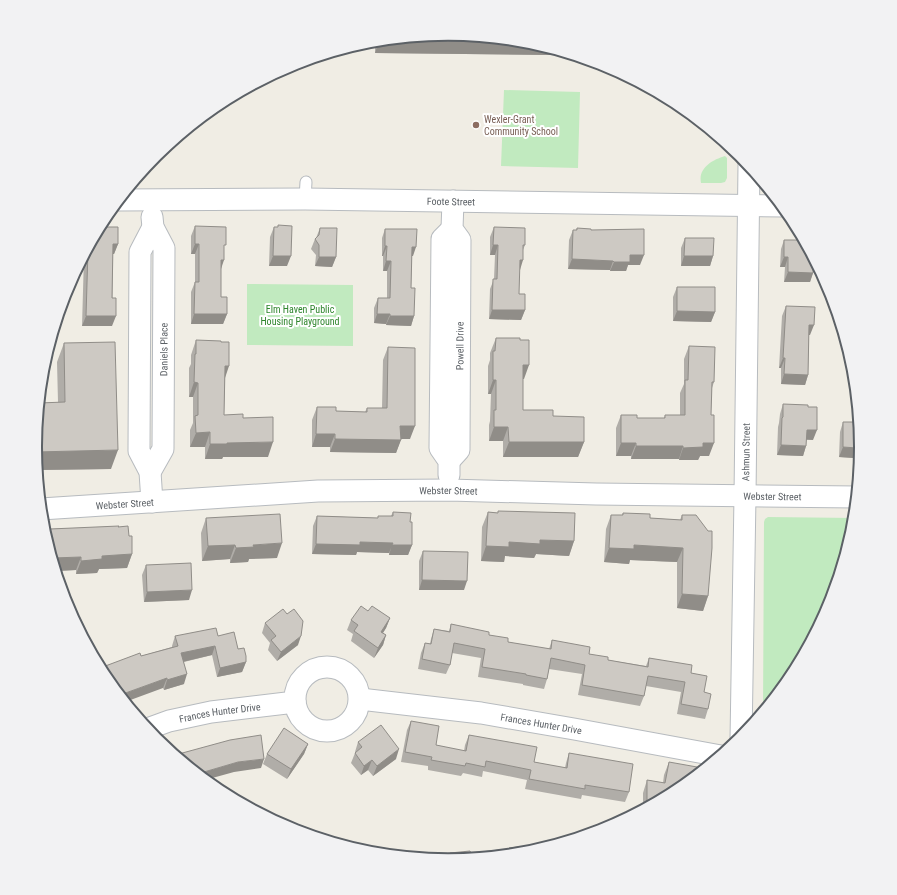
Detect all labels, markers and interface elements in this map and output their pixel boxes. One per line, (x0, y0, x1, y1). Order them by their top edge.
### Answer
place label: Wexler-Grant Community School (484, 114, 558, 137)
marker: Wexler-Grant Community School (471, 120, 481, 130)
street label: Foote Street (427, 195, 475, 207)
park label: Elm Haven Public Housing Playground (260, 304, 340, 327)
street label: Powell Drive (454, 321, 465, 370)
street label: Daniels Place (158, 322, 169, 376)
street label: Ashmun Street (740, 423, 751, 481)
street label: Webster Street (419, 484, 478, 496)
street label: Webster Street (743, 490, 802, 502)
street label: Webster Street (95, 496, 154, 511)
street label: Frances Hunter Drive (178, 701, 261, 724)
street label: Frances Hunter Drive (500, 711, 583, 736)

